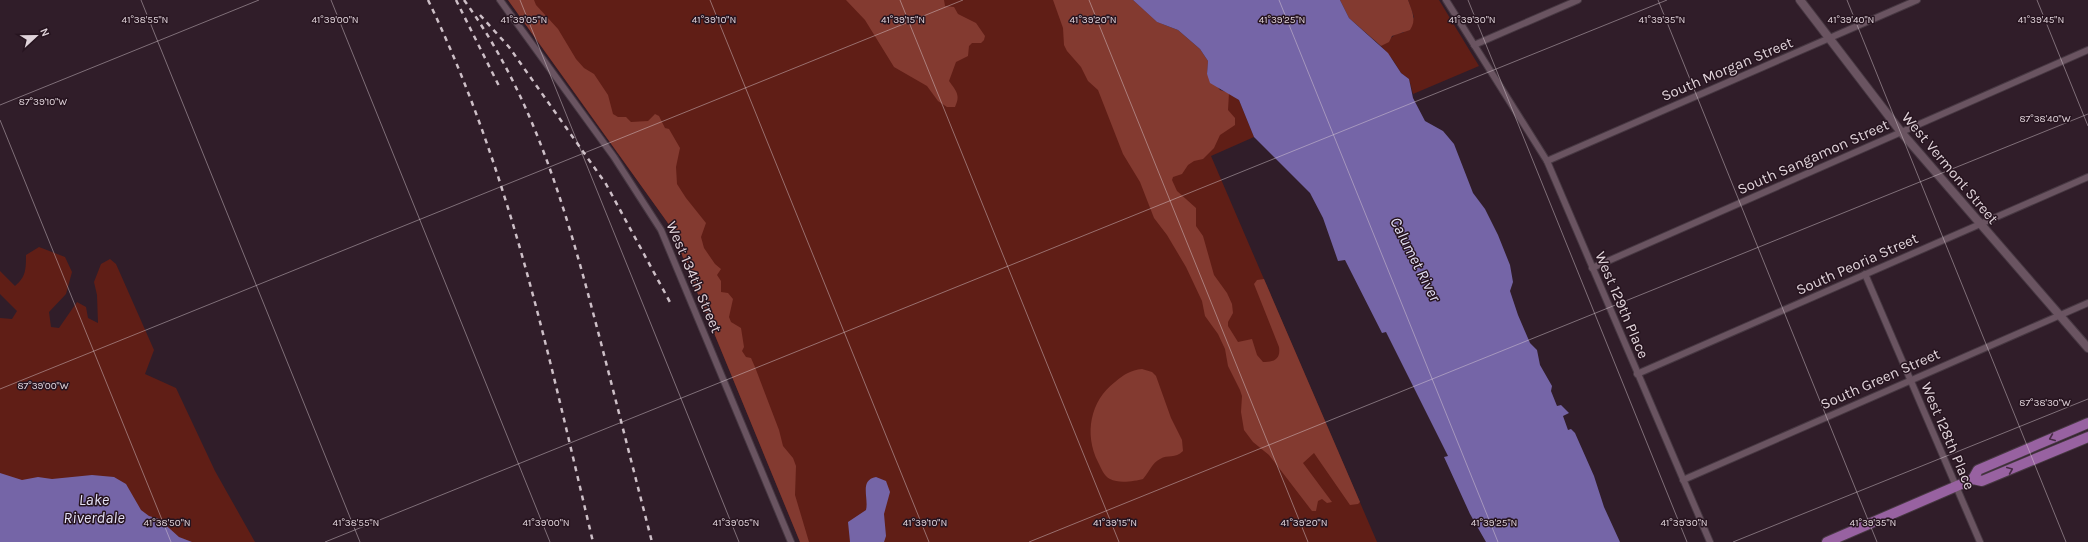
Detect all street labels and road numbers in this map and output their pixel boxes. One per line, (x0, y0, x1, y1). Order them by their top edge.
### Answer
street label: South Morgan Street (1658, 33, 1796, 105)
street label: West Vermont Street (1898, 108, 2002, 228)
street label: South Sangamon Street (1735, 115, 1892, 199)
street label: West 134th Street (662, 219, 726, 336)
street label: South Peoria Street (1793, 229, 1921, 299)
street label: West 129th Place (1591, 249, 1653, 361)
street label: South Green Street (1817, 344, 1943, 413)
street label: West 128th Place (1917, 380, 1979, 492)

